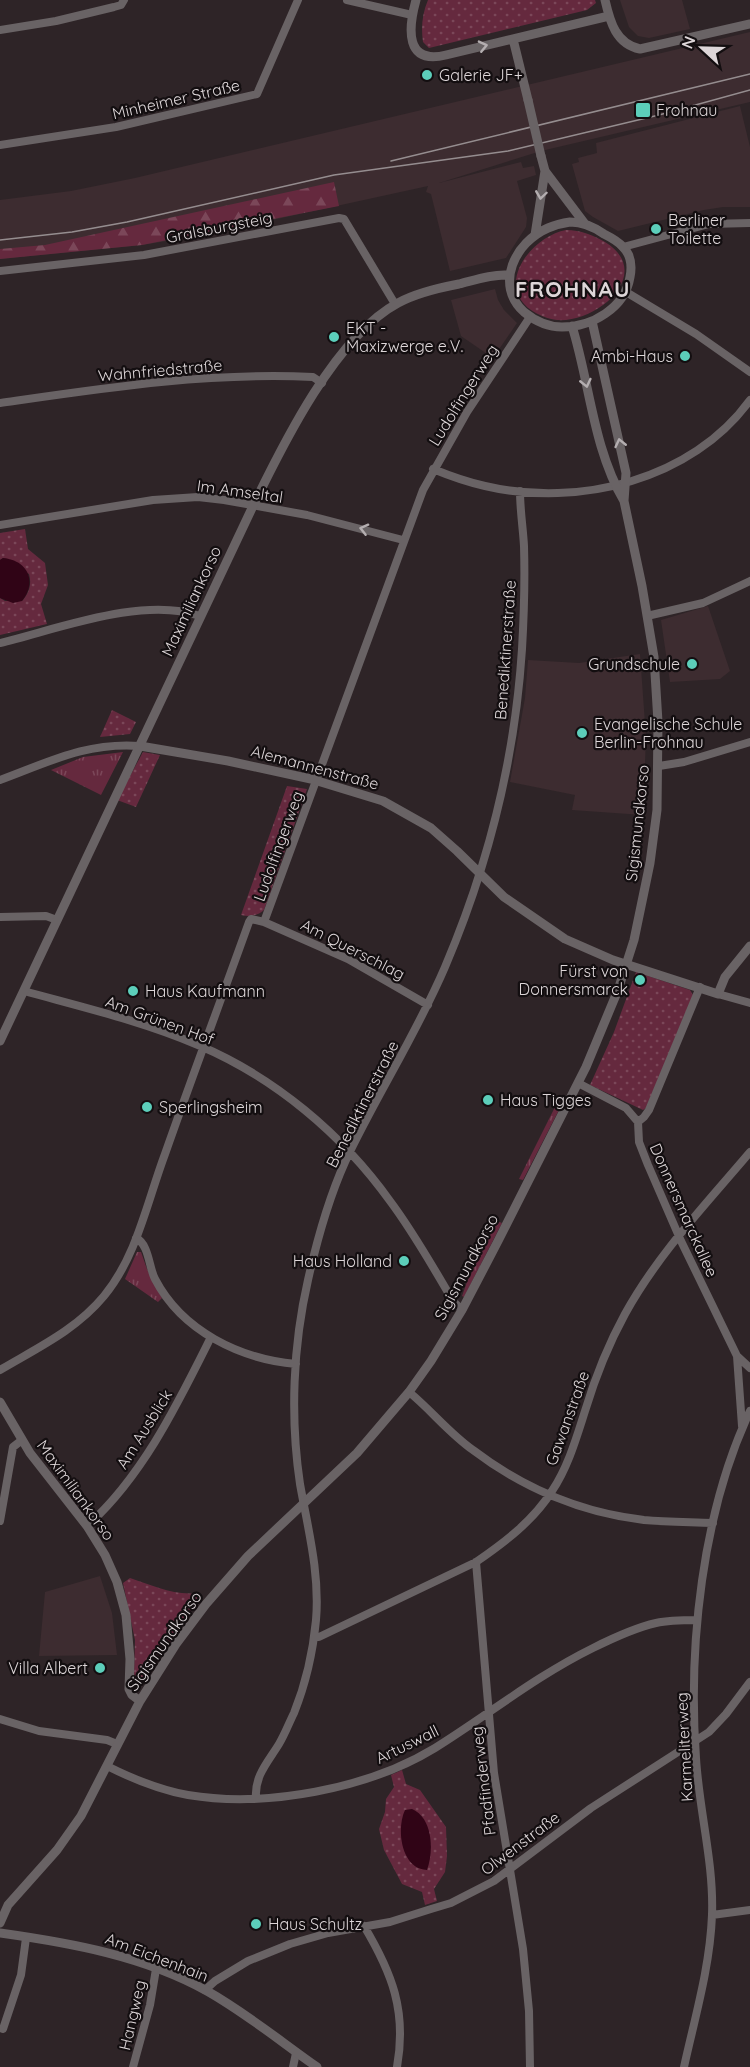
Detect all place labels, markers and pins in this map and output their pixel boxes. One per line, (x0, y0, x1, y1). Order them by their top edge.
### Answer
place label: Galerie JF+ (439, 65, 523, 85)
marker: Galerie JF+ (420, 68, 434, 82)
place label: Frohnau (656, 100, 717, 120)
marker: Frohnau (634, 101, 652, 119)
place label: Berliner Toilette (668, 210, 725, 248)
marker: Berliner Toilette (649, 222, 663, 236)
place label: EKT - Maxizwerge e.V. (346, 318, 463, 356)
marker: EKT - Maxizwerge e.V. (327, 330, 341, 344)
place label: Ambi-Haus (591, 346, 673, 366)
marker: Ambi-Haus (678, 349, 692, 363)
place label: Grundschule (588, 654, 680, 674)
marker: Grundschule (685, 657, 699, 671)
place label: Evangelische Schule Berlin-Frohnau (594, 714, 742, 752)
marker: Evangelische Schule Berlin-Frohnau (575, 726, 589, 740)
place label: Fürst von Donnersmarck (519, 961, 628, 999)
marker: Fürst von Donnersmarck (633, 973, 647, 987)
place label: Haus Kaufmann (145, 981, 265, 1001)
marker: Haus Kaufmann (126, 984, 140, 998)
place label: Haus Tigges (500, 1090, 591, 1110)
marker: Haus Tigges (481, 1093, 495, 1107)
place label: Sperlingsheim (159, 1097, 263, 1117)
marker: Sperlingsheim (140, 1100, 154, 1114)
place label: Haus Holland (293, 1251, 392, 1271)
marker: Haus Holland (397, 1254, 411, 1268)
place label: Villa Albert (8, 1658, 88, 1678)
marker: Villa Albert (93, 1661, 107, 1675)
place label: Haus Schultz (268, 1914, 362, 1934)
marker: Haus Schultz (249, 1917, 263, 1931)

